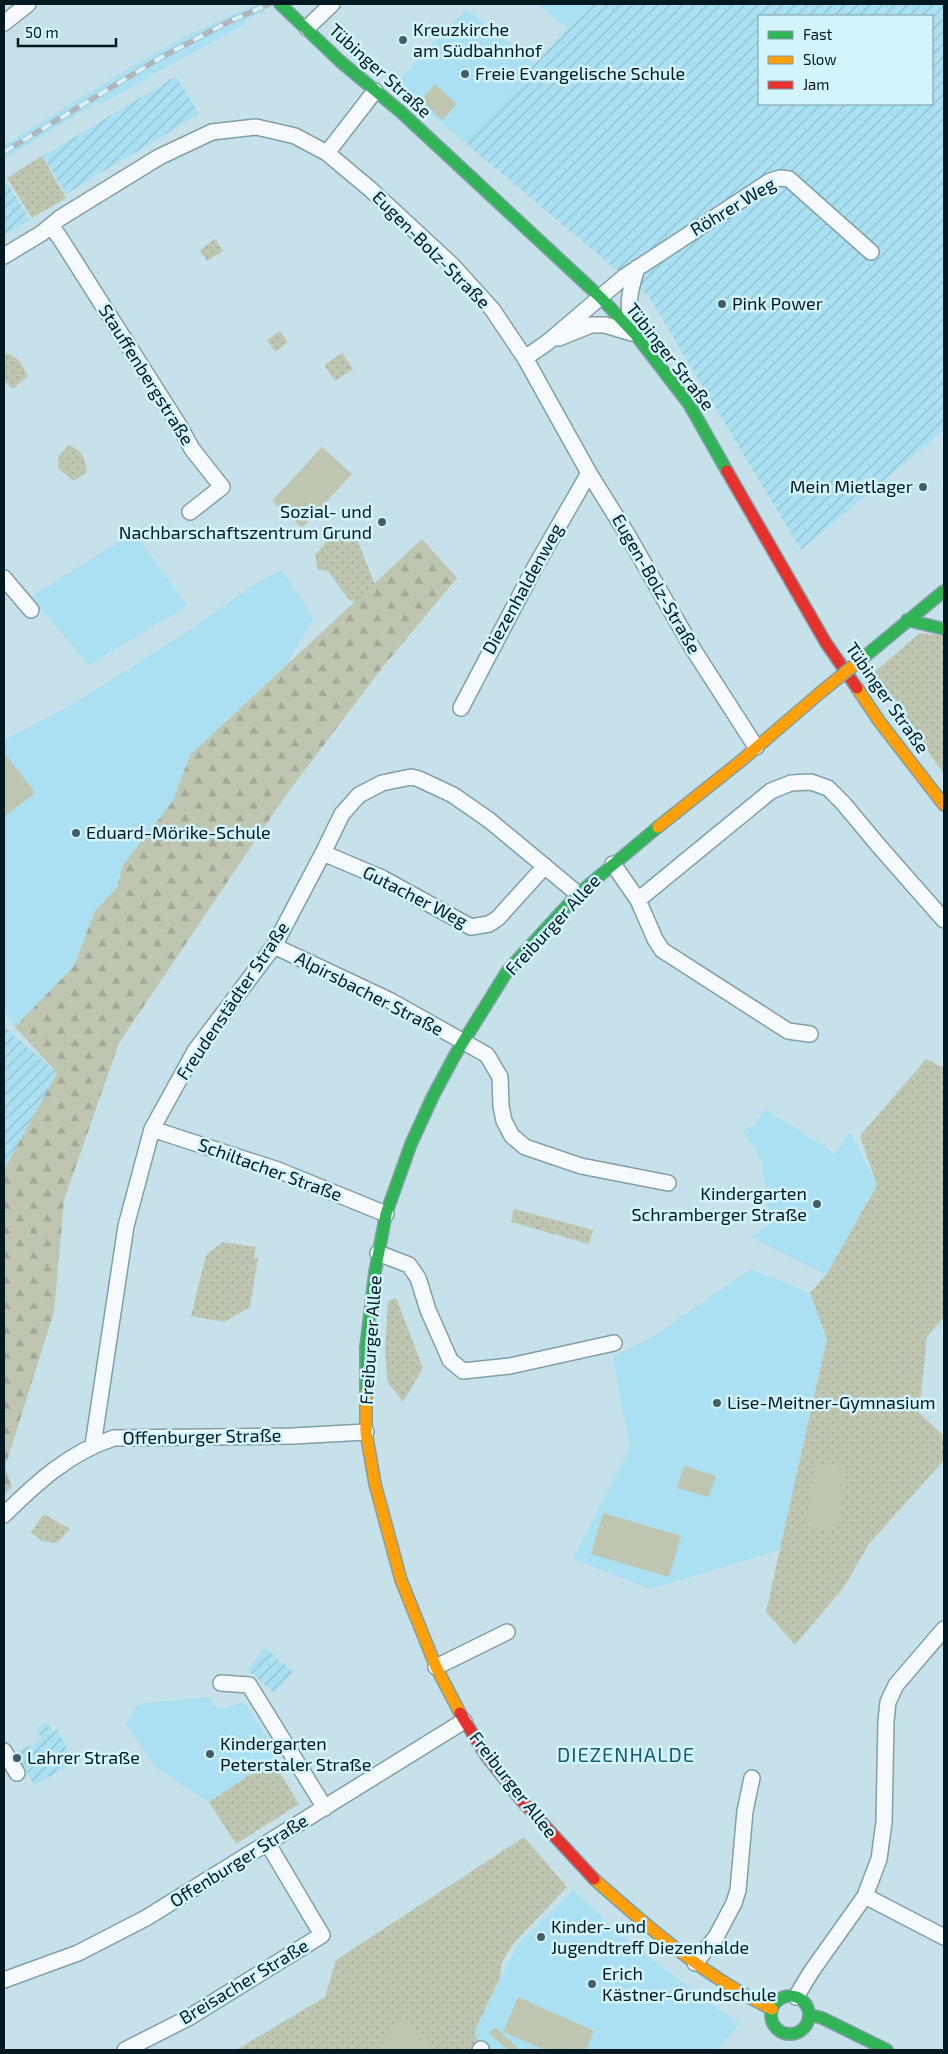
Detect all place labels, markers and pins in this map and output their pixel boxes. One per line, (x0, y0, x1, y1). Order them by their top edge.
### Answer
place label: Kreuzkirche am Südbahnhof (413, 18, 543, 61)
marker: Kreuzkirche am Südbahnhof (397, 34, 409, 46)
place label: Freie Evangelische Schule (475, 62, 685, 84)
marker: Freie Evangelische Schule (459, 68, 471, 80)
place label: Pink Power (732, 292, 823, 314)
marker: Pink Power (716, 298, 728, 310)
place label: Mein Mietlager (790, 475, 913, 497)
marker: Mein Mietlager (917, 481, 929, 493)
place label: Sozial- und Nachbarschaftszentrum Grund (119, 500, 372, 543)
marker: Sozial- und Nachbarschaftszentrum Grund (376, 516, 388, 528)
place label: Eduard-Mörike-Schule (86, 821, 271, 843)
marker: Eduard-Mörike-Schule (70, 827, 82, 839)
place label: Kindergarten Schramberger Straße (631, 1182, 807, 1225)
marker: Kindergarten Schramberger Straße (811, 1198, 823, 1210)
place label: Lise-Meitner-Gymnasium (727, 1391, 936, 1413)
marker: Lise-Meitner-Gymnasium (711, 1397, 723, 1409)
place label: Kindergarten Peterstaler Straße (220, 1732, 371, 1775)
place label: Lahrer Straße (27, 1746, 140, 1768)
marker: Kindergarten Peterstaler Straße (204, 1748, 216, 1760)
marker: Lahrer Straße (11, 1752, 23, 1764)
place label: Kinder- und Jugendtreff Diezenhalde (551, 1915, 749, 1958)
marker: Kinder- und Jugendtreff Diezenhalde (535, 1931, 547, 1943)
place label: Erich Kästner-Grundschule (602, 1962, 776, 2005)
marker: Erich Kästner-Grundschule (586, 1978, 598, 1990)

